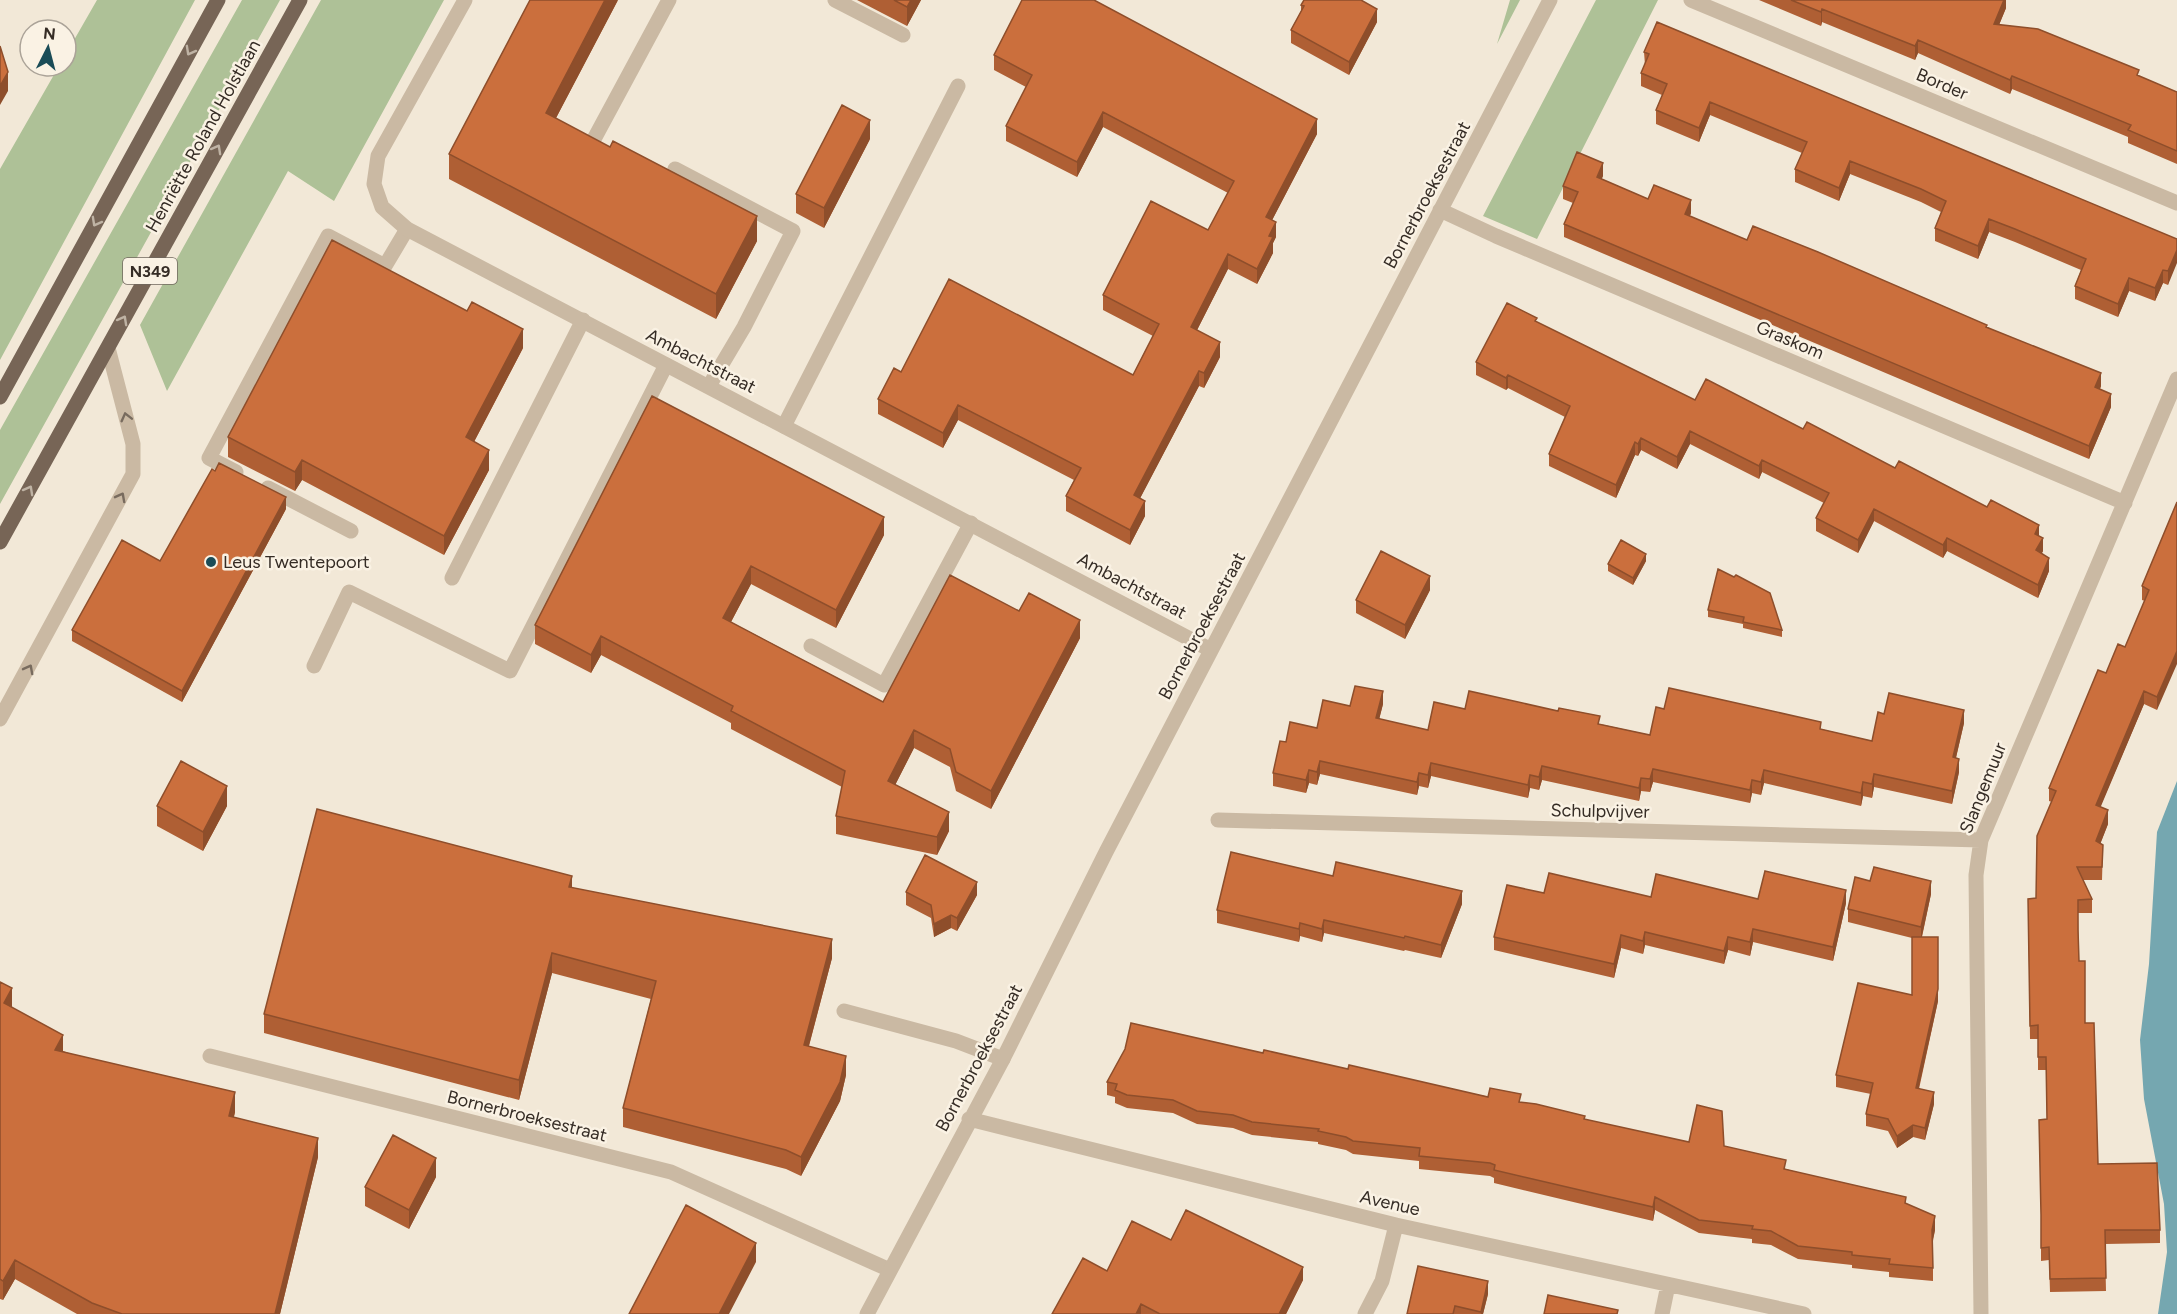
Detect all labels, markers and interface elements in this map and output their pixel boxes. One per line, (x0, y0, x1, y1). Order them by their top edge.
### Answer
north arrow (18, 18, 78, 78)
text: N (42, 23, 57, 44)
street label: Henriëtte Roland Holstlaan (141, 36, 265, 236)
one-way arrow (186, 45, 197, 55)
street label: Border (1913, 63, 1971, 105)
street label: Bornerbroeksestraat (1379, 117, 1475, 272)
one-way arrow (210, 145, 222, 156)
one-way arrow (92, 216, 103, 226)
road number: N349 (123, 258, 177, 284)
one-way arrow (116, 316, 128, 326)
street label: Graskom (1753, 316, 1827, 364)
street label: Ambachtstraat (642, 324, 760, 398)
one-way arrow (120, 412, 133, 422)
one-way arrow (21, 486, 33, 497)
one-way arrow (114, 493, 125, 503)
street label: Ambachtstraat (1074, 548, 1190, 624)
street label: Bornerbroeksestraat (1154, 548, 1250, 703)
place label: Leus Twentepoort (223, 551, 370, 573)
marker: Leus Twentepoort (204, 555, 218, 569)
one-way arrow (22, 665, 33, 675)
street label: Slangemuur (1955, 739, 2011, 837)
street label: Schulpvijver (1550, 799, 1650, 823)
street label: Bornerbroeksestraat (931, 980, 1027, 1135)
street label: Bornerbroeksestraat (445, 1086, 609, 1147)
street label: Avenue (1358, 1185, 1422, 1221)

